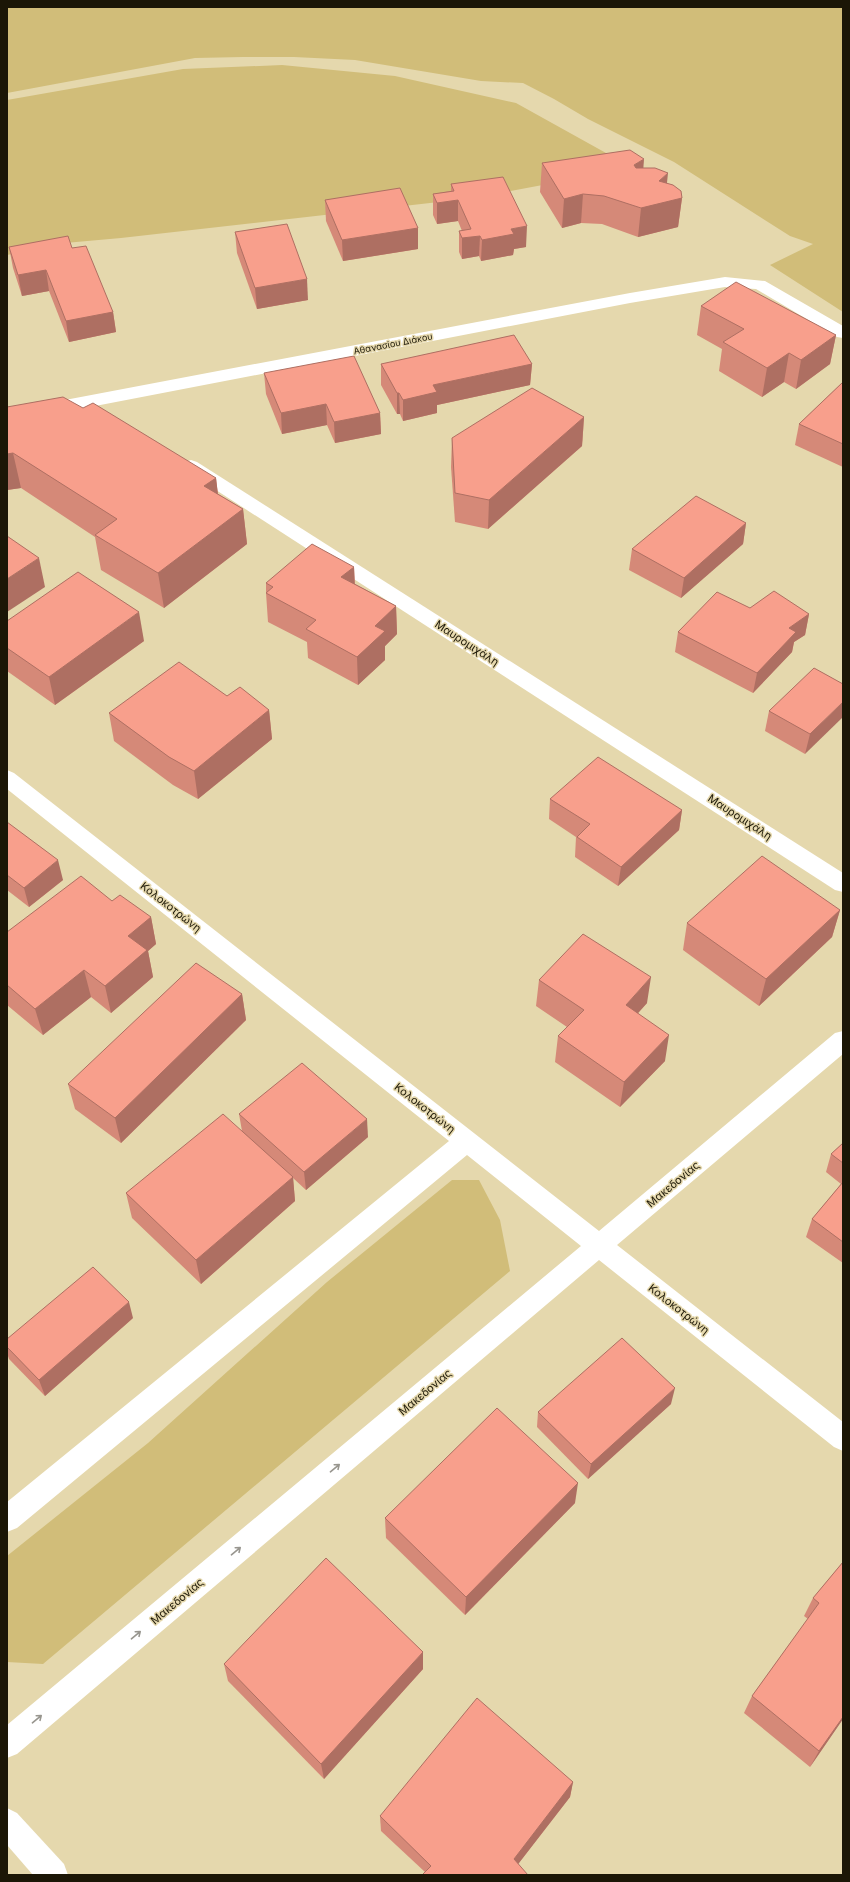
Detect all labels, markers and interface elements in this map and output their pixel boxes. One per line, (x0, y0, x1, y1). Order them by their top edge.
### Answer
street label: Αθανασίου Διάκου (352, 330, 433, 357)
street label: Μαυρομιχάλη (432, 617, 502, 669)
street label: Μαυρομιχάλη (705, 791, 775, 843)
street label: Κολοκοτρώνη (138, 879, 204, 935)
street label: Κολοκοτρώνη (392, 1080, 458, 1136)
street label: Μακεδονίας (644, 1158, 702, 1210)
street label: Κολοκοτρώνη (646, 1281, 712, 1337)
street label: Μακεδονίας (396, 1366, 454, 1418)
one-way arrow (330, 1463, 341, 1472)
one-way arrow (230, 1547, 241, 1556)
street label: Μακεδονίας (148, 1575, 206, 1627)
one-way arrow (131, 1631, 142, 1640)
one-way arrow (31, 1714, 42, 1723)

